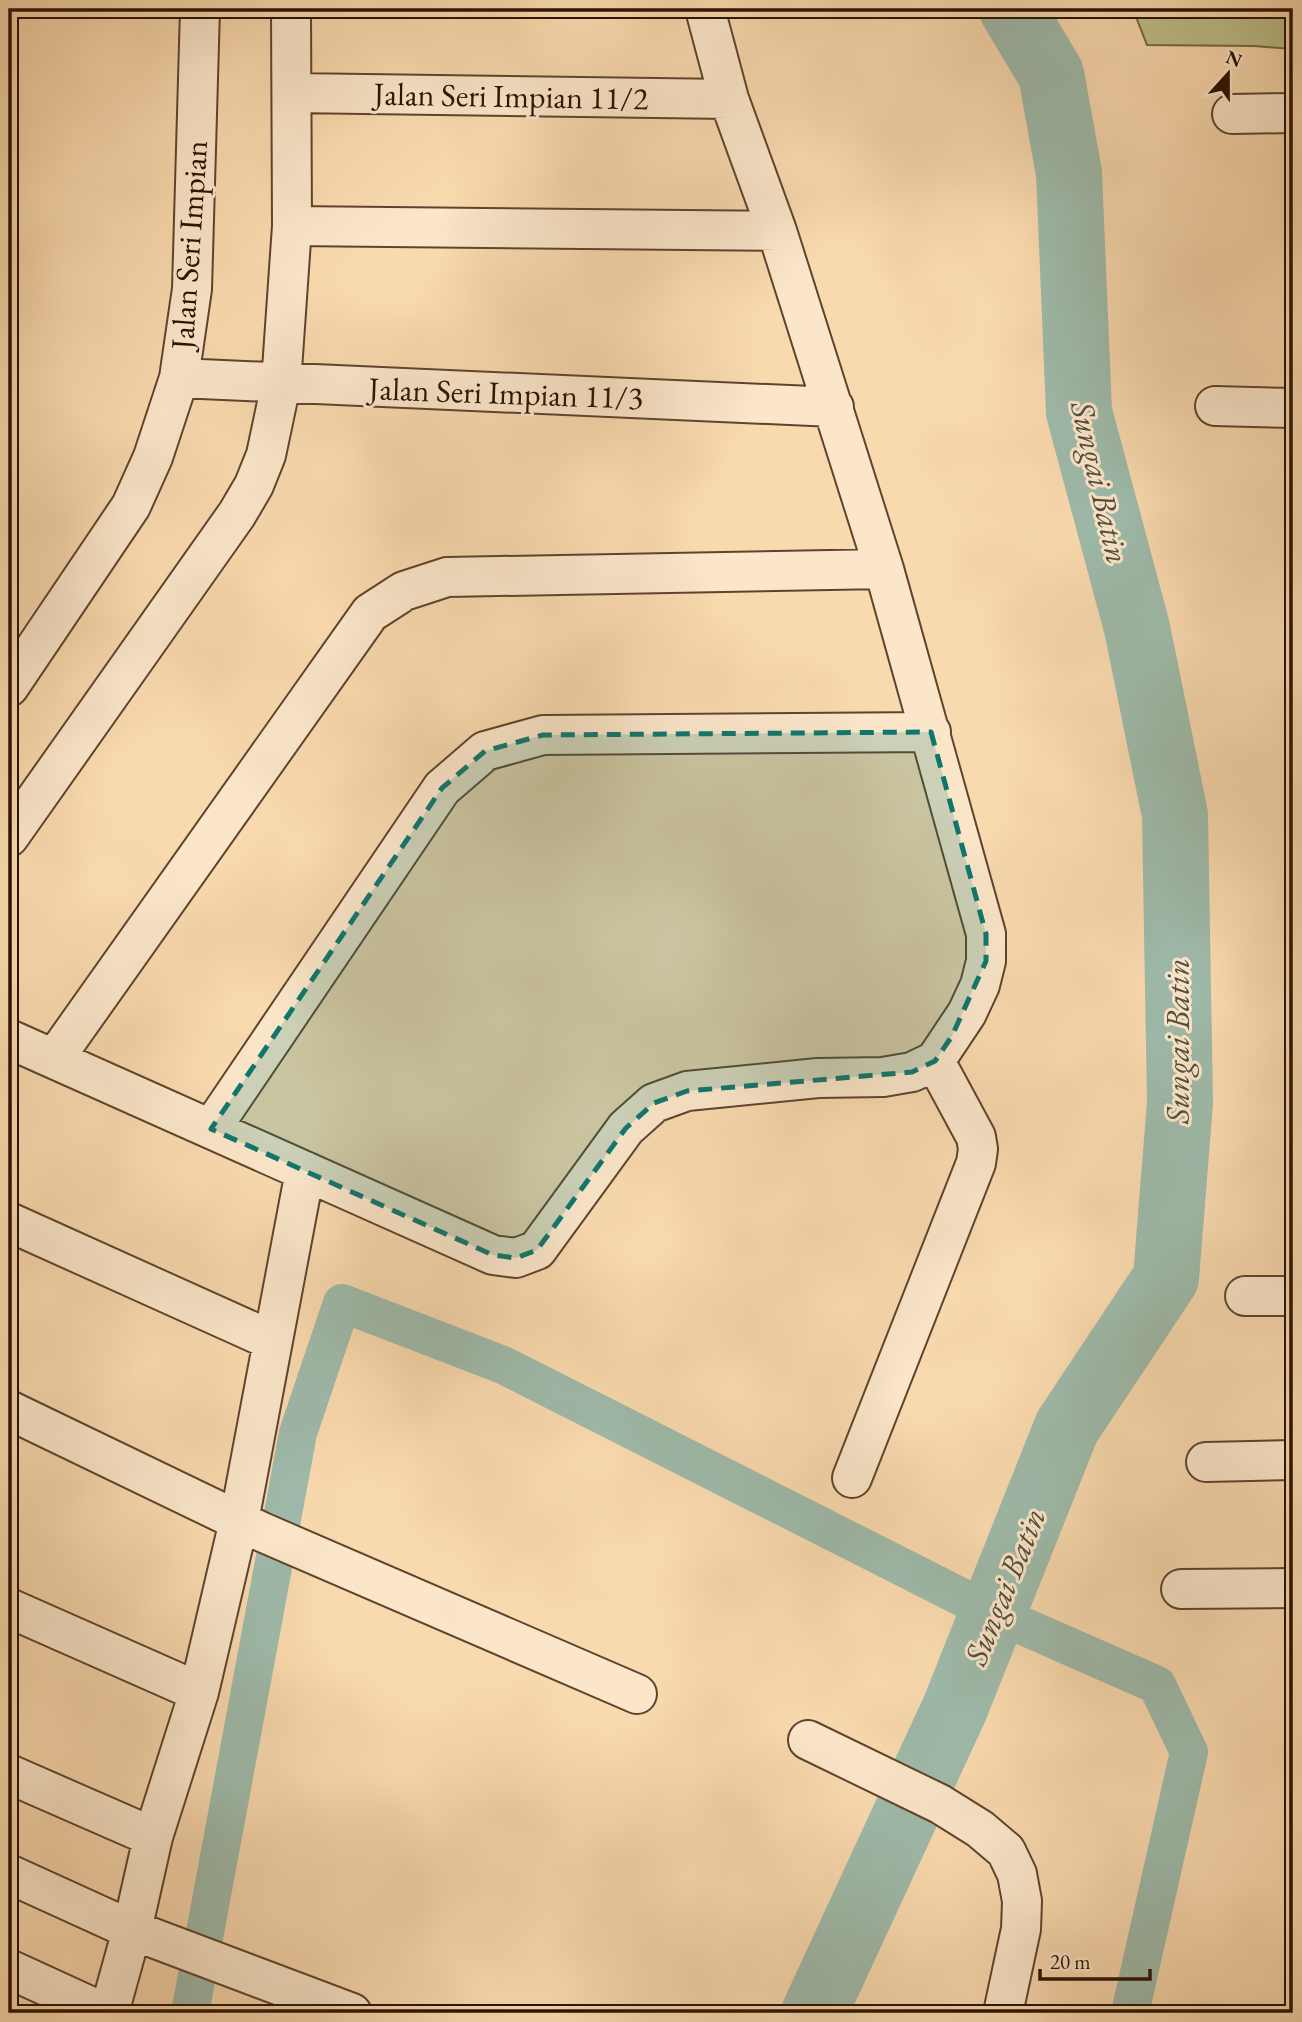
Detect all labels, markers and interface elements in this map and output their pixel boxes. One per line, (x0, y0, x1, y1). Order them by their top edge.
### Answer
north arrow (1194, 38, 1264, 108)
text: N (1222, 44, 1246, 73)
street label: Jalan Seri Impian 11/2 (370, 73, 649, 119)
street label: Jalan Seri Impian (161, 139, 217, 354)
street label: Jalan Seri Impian 11/3 (365, 367, 644, 419)
water label: Sungai Batin (1061, 396, 1140, 567)
water label: Sungai Batin (1156, 958, 1199, 1125)
water label: Sungai Batin (953, 1501, 1055, 1672)
scale bar (1040, 1938, 1150, 1982)
text: 20 m (1050, 1948, 1091, 1975)

